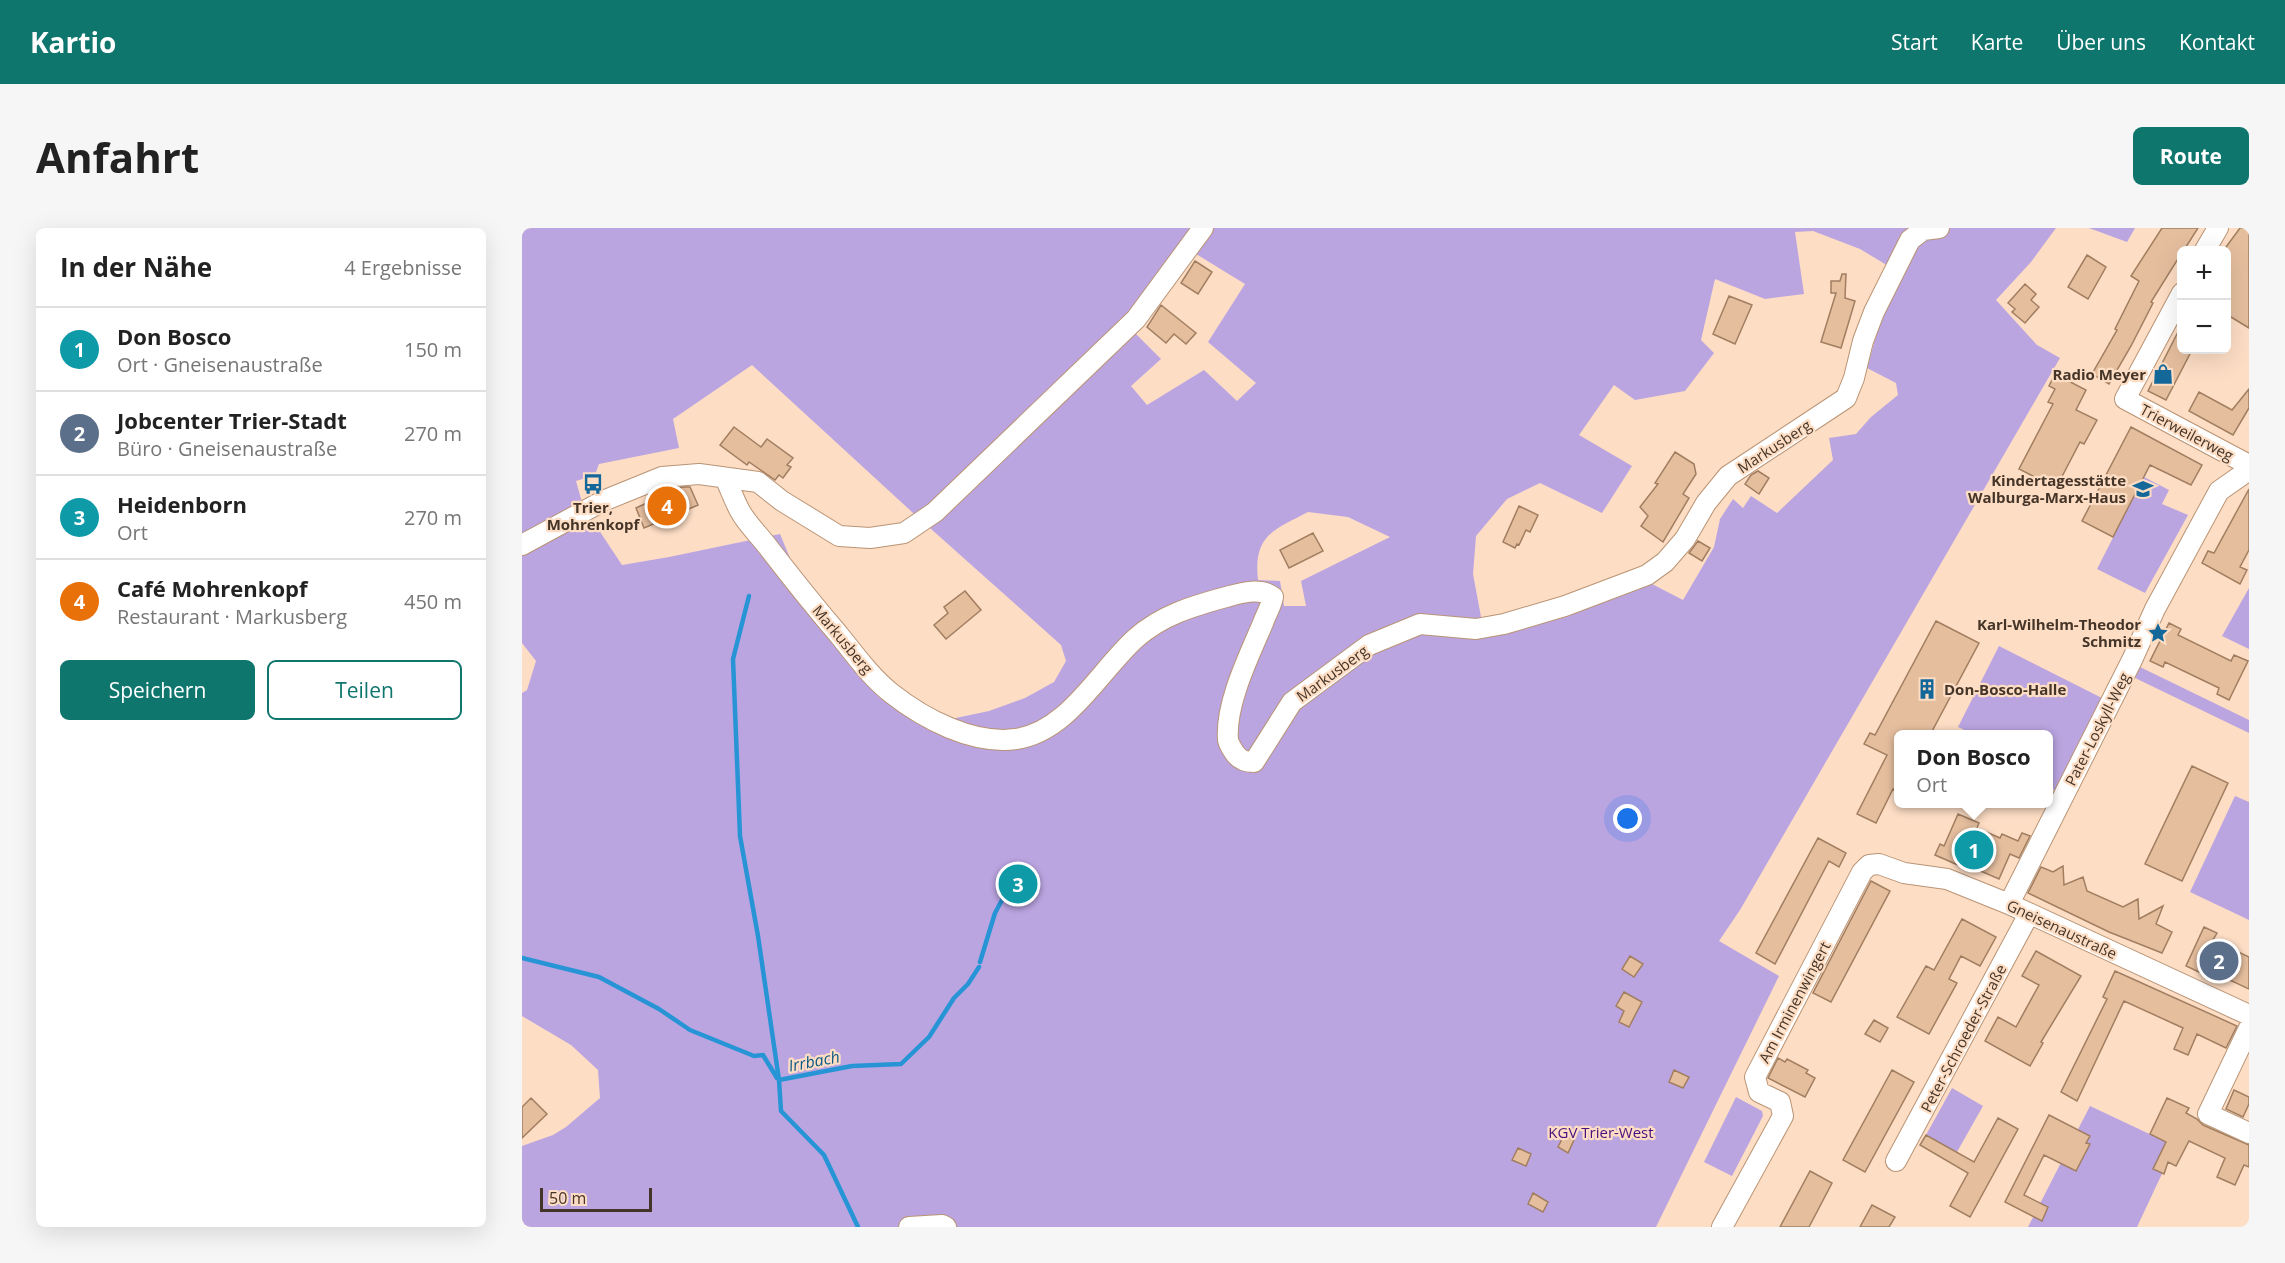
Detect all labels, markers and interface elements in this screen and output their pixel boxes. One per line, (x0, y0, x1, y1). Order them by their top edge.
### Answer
text: Kartio (30, 23, 116, 61)
text: Start (1891, 28, 1938, 56)
text: Karte (1971, 28, 2023, 56)
text: Über uns (2056, 28, 2146, 56)
text: Kontakt (2179, 28, 2255, 56)
button: Route (2133, 127, 2249, 185)
text: Anfahrt (36, 128, 199, 185)
map controls (2177, 246, 2231, 354)
button: + (2177, 246, 2231, 300)
text: In der Nähe (60, 249, 212, 285)
text: 4 Ergebnisse (344, 254, 462, 281)
button: − (2177, 300, 2231, 354)
text: Don Bosco (117, 321, 231, 351)
text: 1 (74, 336, 85, 363)
text: 150 m (404, 336, 462, 363)
text: Ort · Gneisenaustraße (117, 351, 323, 378)
shop icon: Radio Meyer (2151, 362, 2175, 386)
place label: Radio Meyer (2053, 364, 2146, 384)
street label: Trierweilerweg (2137, 399, 2237, 465)
text: Jobcenter Trier-Stadt (117, 405, 347, 435)
street label: Markusberg (1733, 415, 1815, 477)
text: 2 (74, 420, 85, 447)
text: 270 m (404, 420, 462, 447)
text: Büro · Gneisenaustraße (117, 435, 337, 462)
place label: Kindertagesstätte Walburga-Marx-Haus (1968, 470, 2126, 507)
bus stop icon: Trier, Mohrenkopf (581, 472, 605, 496)
school or university icon: Kindertagesstätte Walburga-Marx-Haus (2131, 477, 2155, 501)
pin: 4 (648, 484, 686, 528)
text: Heidenborn (117, 489, 247, 519)
place label: Trier, Mohrenkopf (547, 497, 641, 534)
text: 3 (74, 504, 85, 531)
text: 270 m (404, 504, 462, 531)
text: Ort (117, 519, 148, 546)
text: Café Mohrenkopf (117, 573, 308, 603)
text: 4 (74, 588, 85, 615)
text: 450 m (404, 588, 462, 615)
street label: Markusberg (808, 600, 878, 678)
text: Restaurant · Markusberg (117, 603, 347, 630)
place label: Karl-Wilhelm-Theodor Schmitz (1977, 614, 2141, 651)
place icon: Karl-Wilhelm-Theodor Schmitz (2146, 621, 2170, 645)
street label: Markusberg (1292, 640, 1372, 706)
button: Speichern (60, 660, 255, 720)
button: Teilen (267, 660, 462, 720)
street label: Pater-Loskyll-Weg (2060, 669, 2134, 789)
building icon: Don-Bosco-Halle (1915, 677, 1939, 701)
place label: Don-Bosco-Halle (1944, 679, 2066, 699)
popup (1894, 730, 2053, 808)
text: Don Bosco (1916, 741, 2031, 771)
text: Ort (1916, 771, 1947, 798)
your location (1613, 804, 1642, 833)
pin: 1 (1954, 828, 1994, 872)
pin: 3 (998, 862, 1038, 906)
street label: Gneisenaustraße (2004, 895, 2120, 963)
street label: Am Irminenwingert (1754, 938, 1834, 1066)
pin: 2 (2200, 938, 2238, 984)
street label: Peter-Schroeder-Straße (1916, 961, 2010, 1115)
water label: Irrbach (787, 1045, 841, 1077)
park label: KGV Trier-West (1548, 1122, 1654, 1142)
scale bar (540, 1185, 652, 1212)
text: 50 m (549, 1187, 586, 1209)

